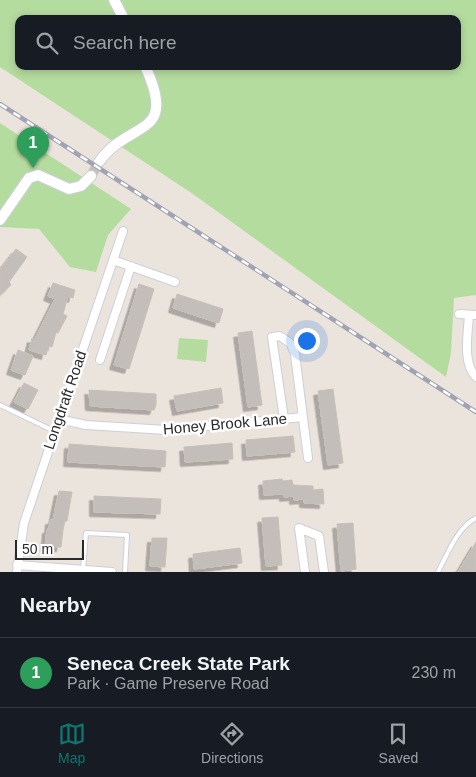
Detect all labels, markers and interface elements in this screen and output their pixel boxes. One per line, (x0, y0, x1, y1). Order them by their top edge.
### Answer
search box (15, 15, 461, 70)
icon: search (33, 29, 61, 57)
text: Search here (73, 32, 177, 53)
pin: 1 (17, 127, 49, 168)
your location (294, 328, 320, 354)
street label: Longdraft Road (40, 348, 89, 451)
street label: Honey Brook Lane (162, 410, 288, 437)
scale bar (15, 537, 84, 560)
text: 50 m (22, 541, 53, 557)
text: Nearby (20, 593, 91, 616)
text: Seneca Creek State Park (67, 653, 290, 674)
text: 1 (32, 664, 40, 681)
text: 230 m (412, 664, 456, 681)
text: Park · Game Preserve Road (67, 675, 269, 692)
tab: Map (58, 720, 86, 766)
tab: Directions (201, 720, 263, 766)
tab: Saved (379, 720, 418, 766)

